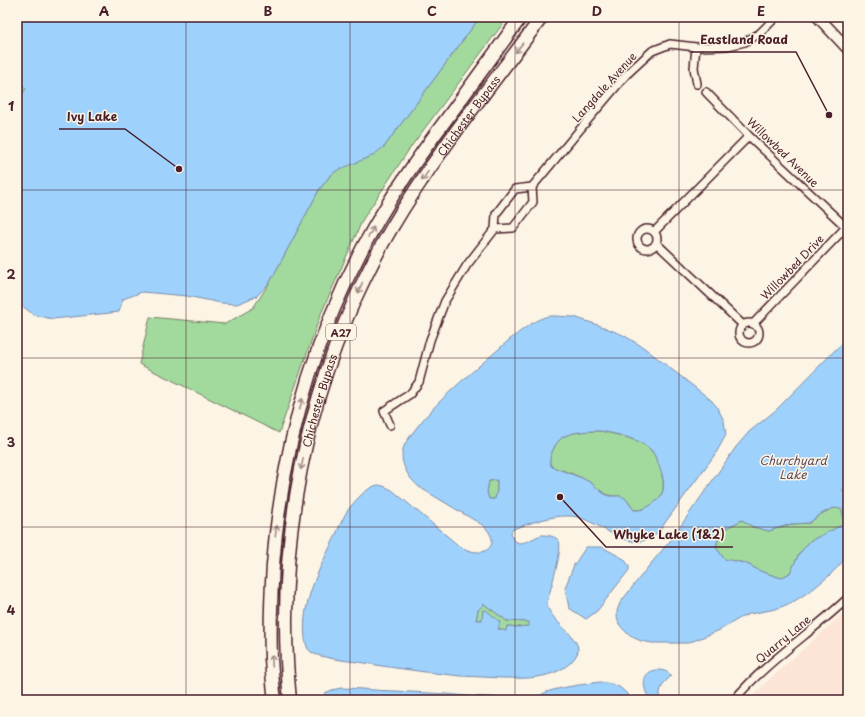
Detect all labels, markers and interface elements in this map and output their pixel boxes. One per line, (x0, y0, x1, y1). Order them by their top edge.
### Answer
text: A (99, 1, 109, 20)
text: B (264, 1, 273, 20)
text: C (427, 1, 437, 20)
text: D (592, 1, 602, 20)
text: E (757, 1, 765, 20)
callout: Eastland Road (691, 28, 796, 52)
text: Eastland Road (700, 30, 788, 48)
one-way arrow (515, 43, 523, 54)
street label: Langdale Avenue (568, 48, 640, 126)
street label: Chichester Bypass (433, 72, 504, 159)
text: 1 (8, 96, 14, 115)
callout: Ivy Lake (59, 105, 125, 129)
text: Ivy Lake (67, 107, 118, 125)
street label: Willowbed Avenue (743, 113, 823, 191)
one-way arrow (421, 170, 429, 181)
one-way arrow (368, 226, 376, 238)
street label: Willowbed Drive (756, 231, 828, 303)
text: 2 (6, 264, 16, 283)
one-way arrow (356, 282, 363, 294)
road number: A27 (326, 324, 356, 340)
street label: Chichester Bypass (297, 351, 341, 449)
one-way arrow (297, 398, 305, 411)
text: 3 (7, 432, 16, 451)
water label: Churchyard Lake (759, 451, 828, 483)
one-way arrow (297, 457, 305, 470)
callout: Whyke Lake (1&2) (606, 523, 733, 547)
one-way arrow (272, 525, 280, 538)
text: Whyke Lake (1&2) (613, 525, 725, 543)
text: 4 (7, 600, 16, 619)
street label: Quarry Lane (752, 611, 814, 667)
one-way arrow (268, 655, 275, 668)

